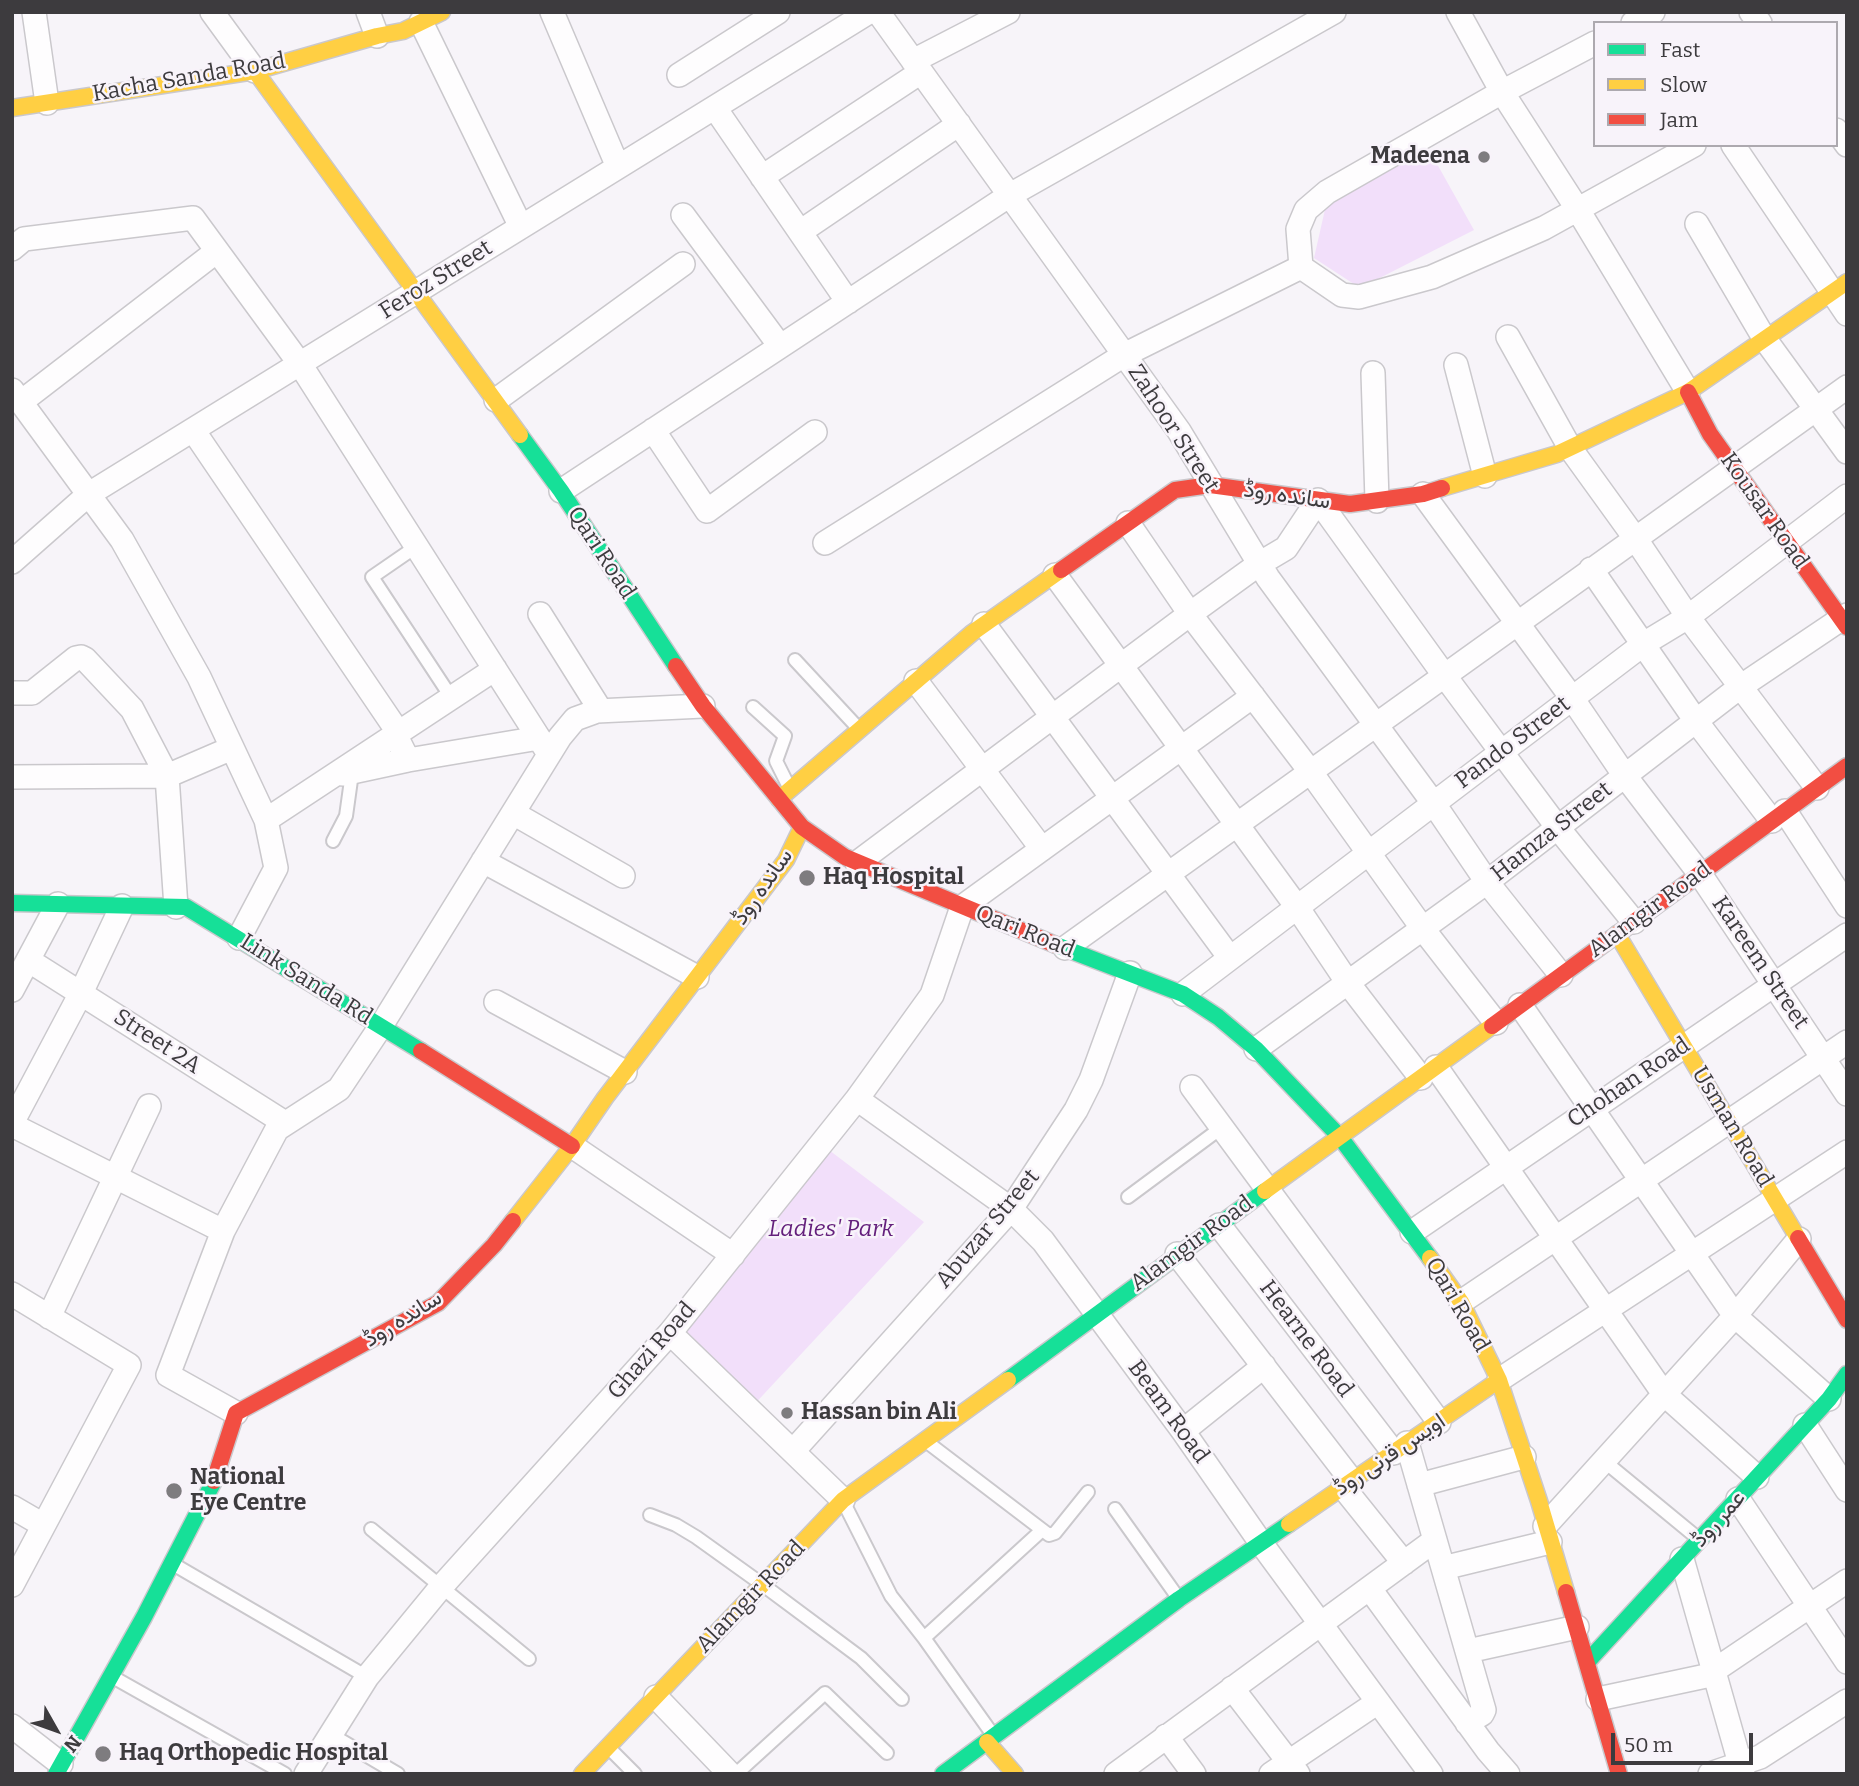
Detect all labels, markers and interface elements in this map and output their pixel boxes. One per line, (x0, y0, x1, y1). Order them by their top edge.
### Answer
legend (1593, 21, 1838, 147)
text: Fast (1660, 37, 1700, 63)
street label: Kacha Sanda Road (90, 47, 288, 109)
text: Slow (1660, 72, 1707, 98)
text: Jam (1660, 107, 1698, 133)
place label: Madeena (1370, 143, 1470, 171)
marker: Madeena (1476, 149, 1492, 165)
street label: Feroz Street (374, 234, 498, 326)
street label: Zahoor Street (1121, 360, 1225, 498)
street label: Kousar Road (1714, 448, 1814, 574)
street label: ساندہ روڈ (1242, 476, 1332, 516)
street label: Qari Road (561, 502, 641, 604)
street label: Pando Street (1450, 691, 1576, 795)
street label: Hamza Street (1486, 776, 1618, 888)
street label: ساندہ روڈ (727, 843, 799, 931)
street label: Alamgir Road (1583, 856, 1717, 964)
place label: Haq Hospital (823, 864, 964, 892)
marker: Haq Hospital (797, 868, 817, 888)
street label: Kareem Street (1705, 891, 1815, 1035)
street label: Qari Road (971, 900, 1079, 964)
street label: Link Sanda Rd (235, 928, 377, 1032)
street label: Street 2A (108, 1004, 206, 1080)
street label: Chohan Road (1562, 1032, 1696, 1134)
street label: Usman Road (1685, 1062, 1779, 1192)
street label: Abuzar Street (930, 1164, 1046, 1294)
street label: Alamgir Road (1125, 1190, 1259, 1298)
park label: Ladies' Park (768, 1216, 894, 1244)
street label: Qari Road (1419, 1253, 1495, 1357)
street label: Hearne Road (1253, 1275, 1359, 1403)
street label: ساندہ روڈ (359, 1284, 447, 1354)
street label: Ghazi Road (602, 1297, 702, 1405)
street label: Beam Road (1121, 1355, 1215, 1469)
place label: Hassan bin Ali (801, 1399, 957, 1427)
marker: Hassan bin Ali (779, 1405, 795, 1421)
street label: اویس قرنی روڈ (1329, 1408, 1451, 1502)
place label: National Eye Centre (190, 1464, 306, 1518)
marker: National Eye Centre (164, 1481, 184, 1501)
street label: عمر روڈ (1686, 1485, 1752, 1553)
street label: Alamgir Road (691, 1535, 811, 1659)
north arrow (21, 1695, 91, 1765)
scale bar (1614, 1720, 1756, 1764)
text: N (59, 1731, 86, 1757)
text: 50 m (1624, 1732, 1673, 1758)
place label: Haq Orthopedic Hospital (119, 1740, 388, 1768)
marker: Haq Orthopedic Hospital (93, 1744, 113, 1764)

